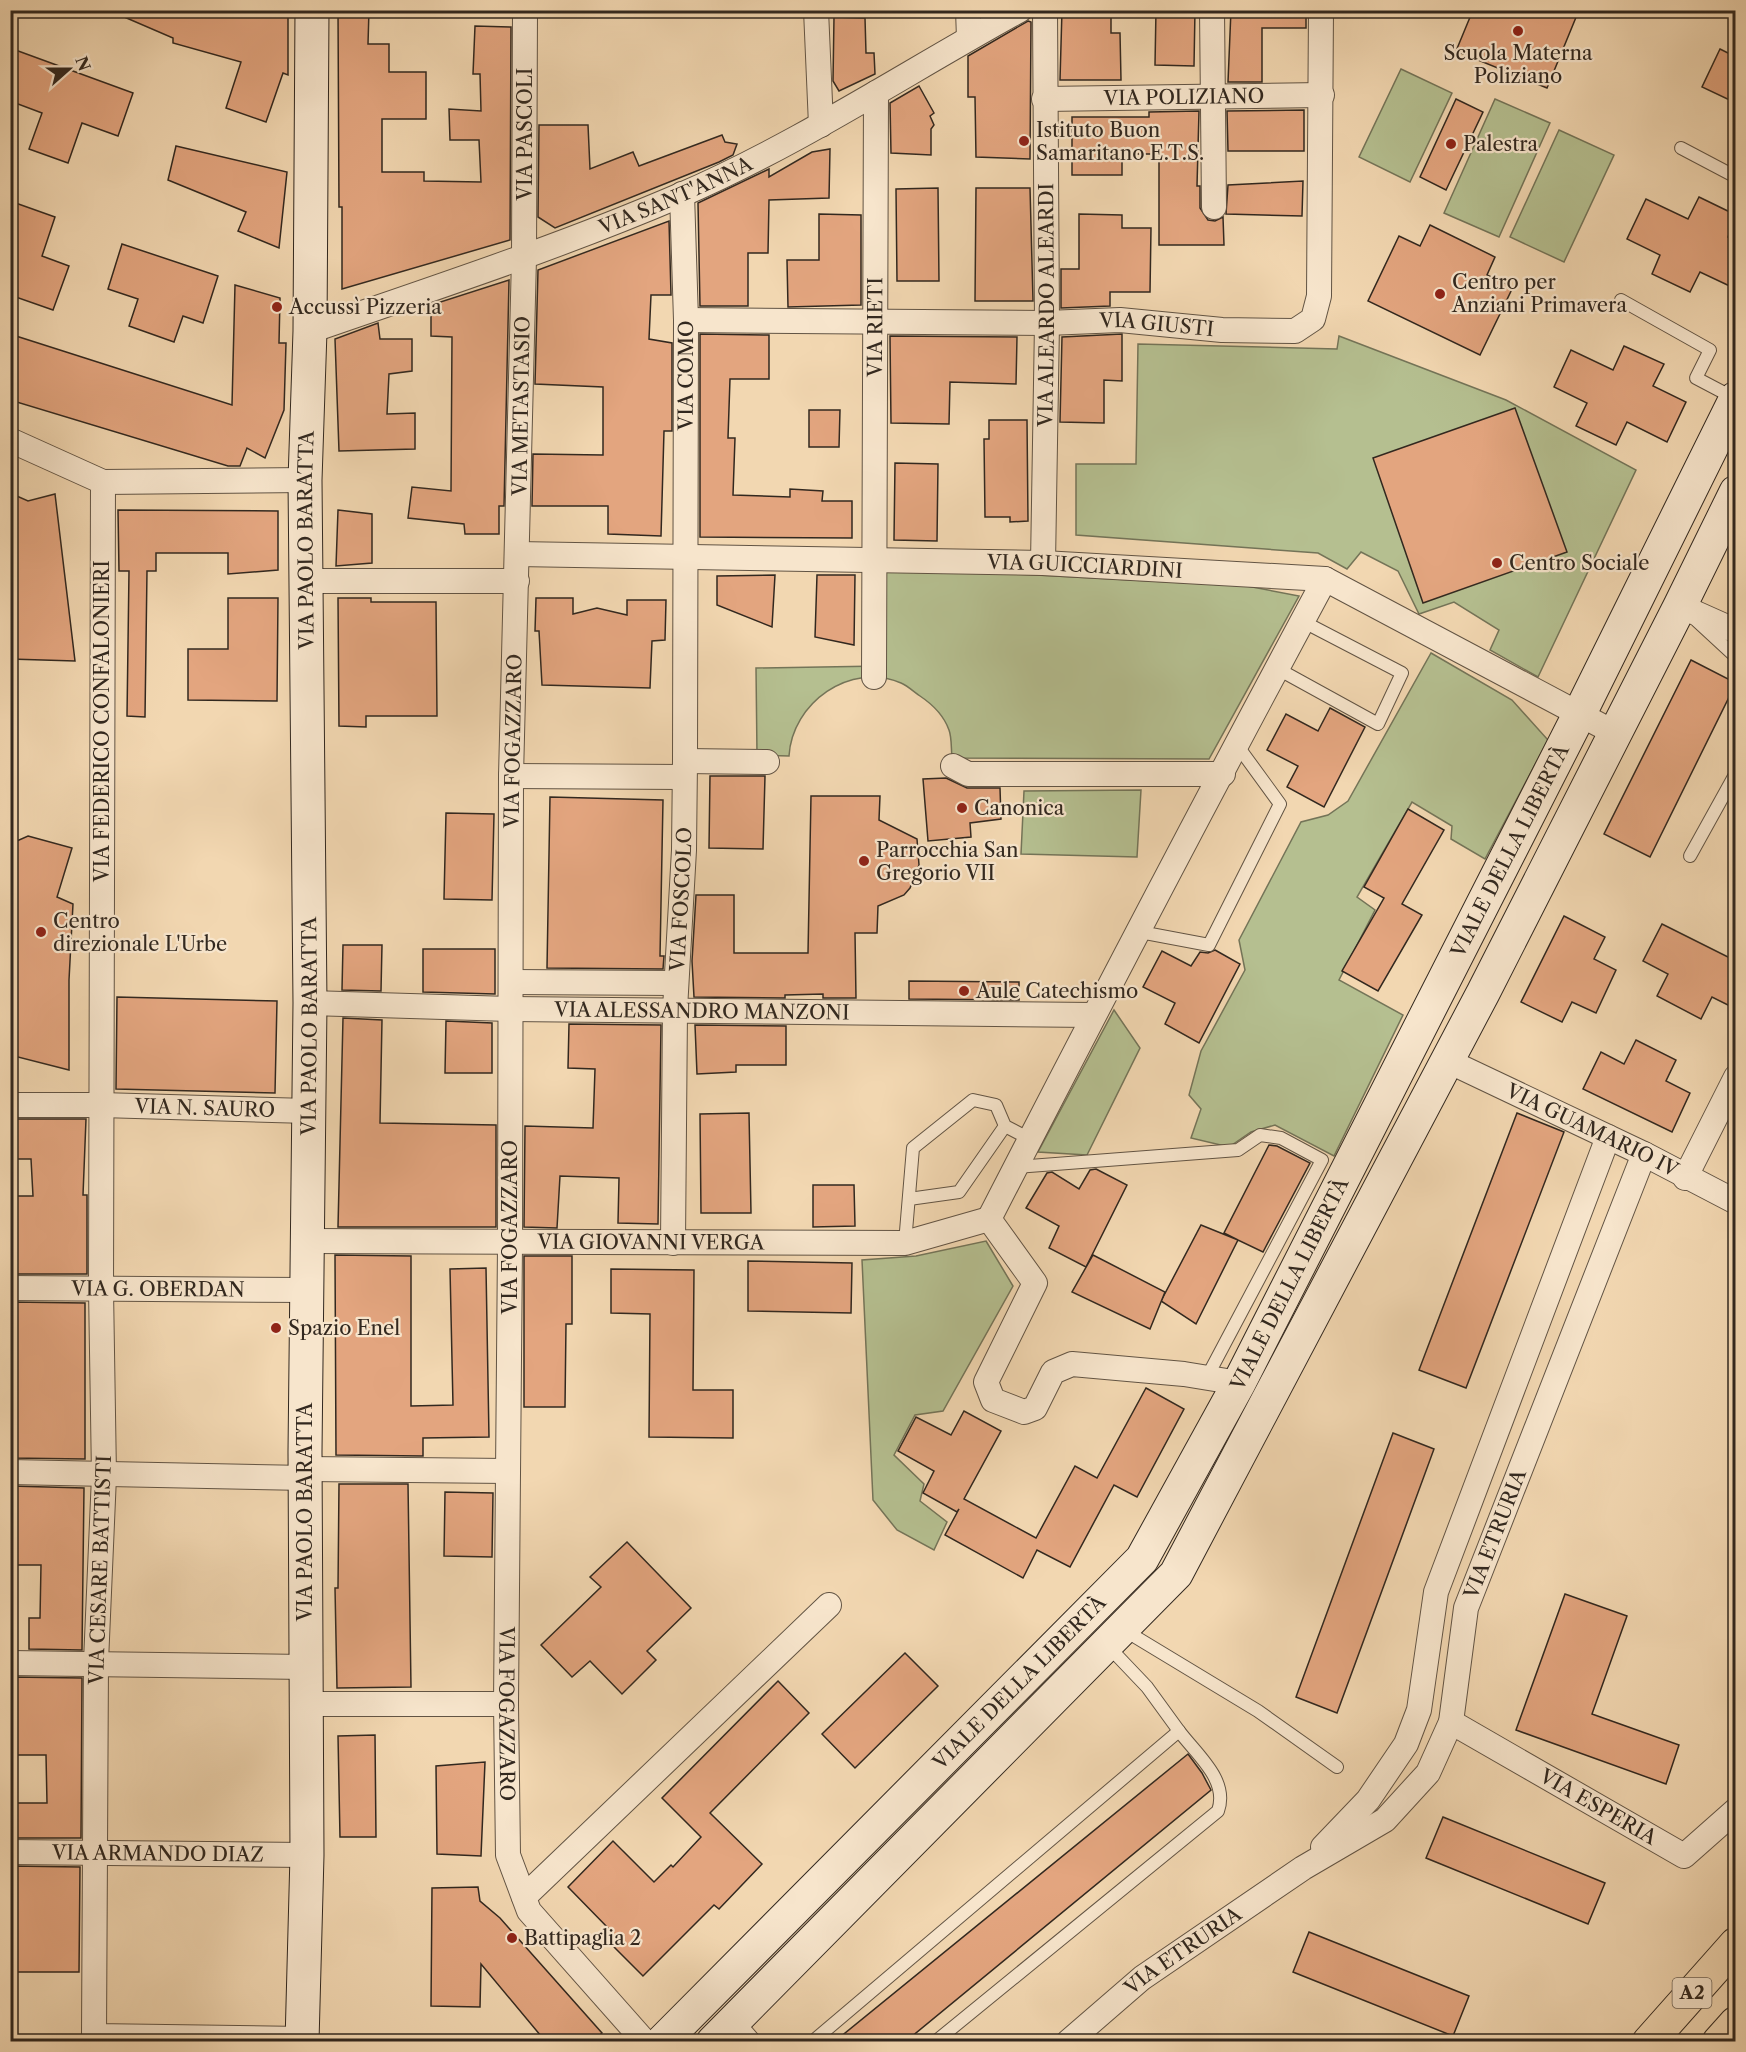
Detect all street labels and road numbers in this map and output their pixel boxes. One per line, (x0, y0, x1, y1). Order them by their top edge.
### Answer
street label: VIA PASCOLI (513, 68, 537, 201)
street label: VIA POLIZIANO (1103, 84, 1264, 110)
street label: VIA SANT'ANNA (594, 151, 757, 240)
street label: VIA ALEARDO ALEARDI (1033, 183, 1059, 428)
street label: VIA RIETI (863, 277, 887, 378)
street label: VIA GIUSTI (1098, 308, 1215, 341)
street label: VIA METASTASIO (507, 316, 535, 497)
street label: VIA COMO (674, 320, 698, 431)
street label: VIA PAOLO BARATTA (293, 429, 319, 651)
street label: VIA GUICCIARDINI (986, 550, 1183, 583)
street label: VIA FEDERICO CONFALONIERI (90, 560, 114, 883)
street label: VIA FOGAZZARO (499, 654, 527, 829)
street label: VIALE DELLA LIBERTÀ (1445, 739, 1574, 962)
street label: VIA FOSCOLO (665, 827, 696, 973)
street label: VIA PAOLO BARATTA (297, 915, 322, 1137)
street label: VIA ALESSANDRO MANZONI (553, 997, 850, 1024)
street label: VIA GUAMARIO IV (1502, 1078, 1683, 1182)
street label: VIA N. SAURO (133, 1094, 275, 1122)
street label: VIA FOGAZZARO (498, 1140, 522, 1315)
street label: VIALE DELLA LIBERTÀ (1225, 1172, 1354, 1395)
street label: VIA GIOVANNI VERGA (536, 1230, 766, 1255)
street label: VIA G. OBERDAN (70, 1276, 245, 1302)
street label: VIA PAOLO BARATTA (293, 1401, 317, 1622)
street label: VIA CESARE BATTISTI (84, 1455, 116, 1686)
street label: VIA ETRURIA (1458, 1465, 1532, 1603)
street label: VIALE DELLA LIBERTÀ (927, 1589, 1112, 1775)
street label: VIA FOGAZZARO (494, 1625, 519, 1801)
street label: VIA ESPERIA (1535, 1763, 1662, 1850)
street label: VIA ARMANDO DIAZ (51, 1840, 264, 1867)
street label: VIA ETRURIA (1119, 1901, 1247, 2000)
road number: A2 (1672, 1978, 1712, 2008)

